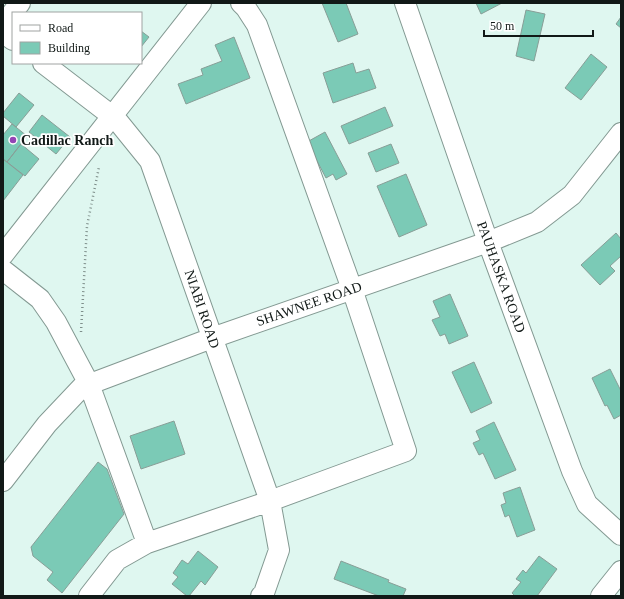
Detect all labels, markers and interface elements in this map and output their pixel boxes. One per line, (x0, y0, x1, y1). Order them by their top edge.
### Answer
legend (12, 12, 142, 64)
scale bar (484, 12, 593, 38)
text: 50 m (490, 19, 515, 33)
text: Road (48, 21, 73, 35)
text: Building (48, 41, 90, 55)
place label: Cadillac Ranch (21, 133, 113, 148)
marker: Cadillac Ranch (8, 135, 18, 145)
street label: PAUHASKA ROAD (474, 219, 528, 335)
street label: NIABI ROAD (182, 268, 222, 350)
street label: SHAWNEE ROAD (254, 279, 364, 329)

